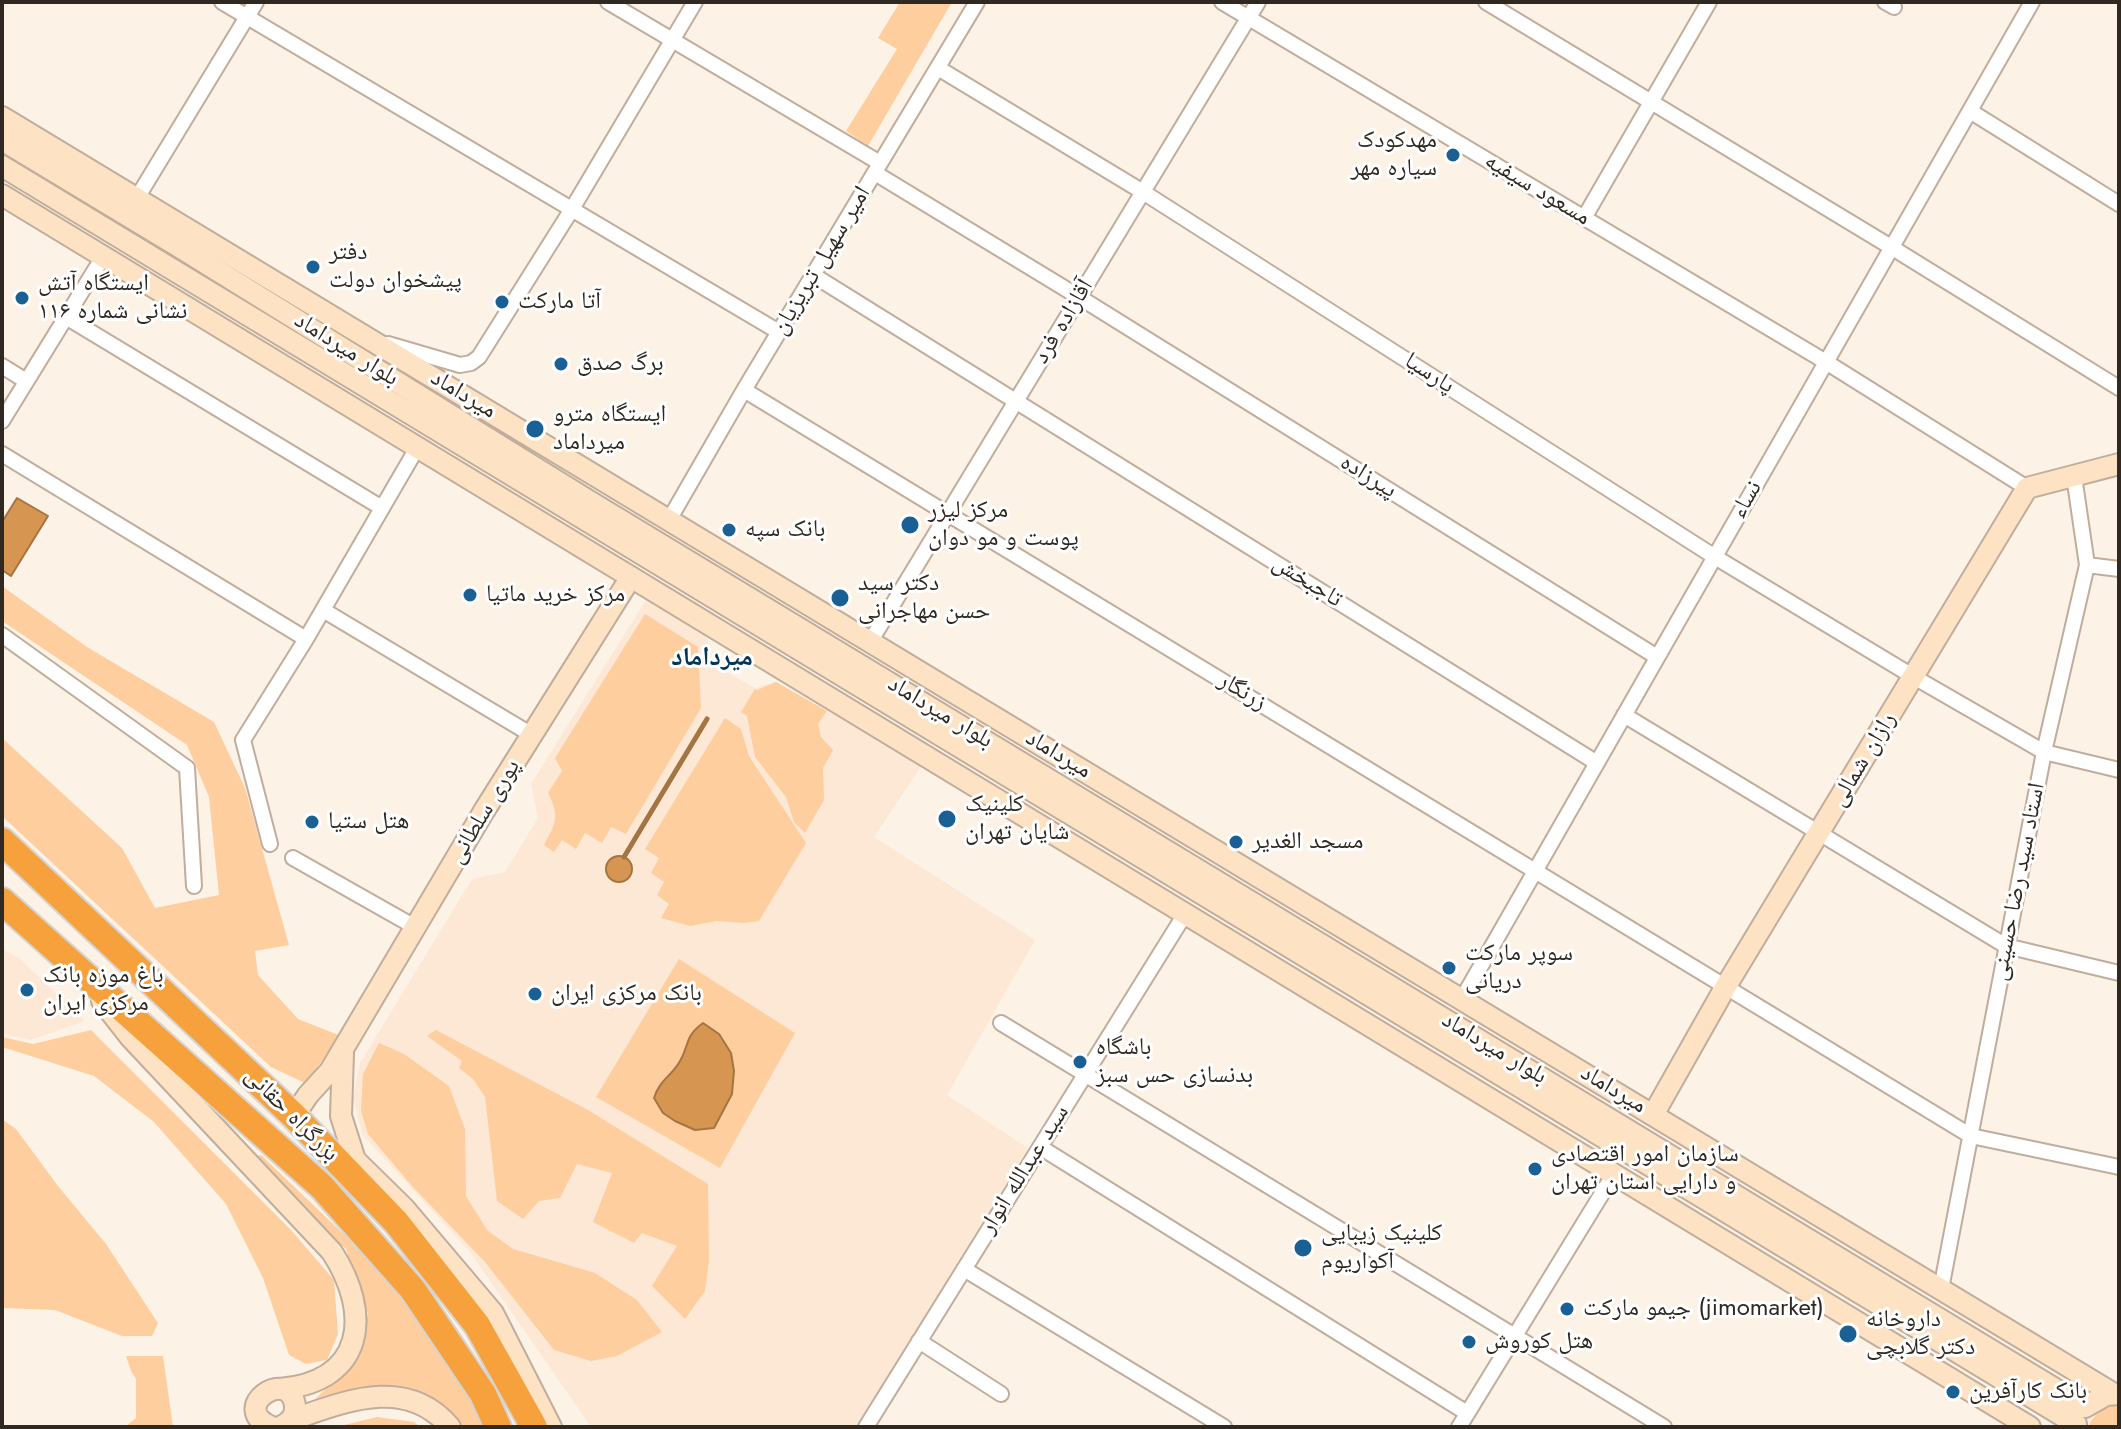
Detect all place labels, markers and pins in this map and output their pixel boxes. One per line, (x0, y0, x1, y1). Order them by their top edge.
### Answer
place label: مهدکودک سیاره مهر (1350, 127, 1437, 183)
marker: مهدکودک سیاره مهر (1444, 146, 1462, 164)
place label: دفتر پیشخوان دولت (329, 239, 462, 295)
marker: دفتر پیشخوان دولت (304, 258, 322, 276)
place label: ایستگاه آتش نشانی شماره ۱۱۶ (38, 270, 187, 326)
place label: آتا مارکت (518, 288, 601, 316)
marker: ایستگاه آتش نشانی شماره ۱۱۶ (13, 289, 31, 307)
marker: آتا مارکت (493, 293, 511, 311)
place label: برگ صدق (577, 350, 664, 378)
marker: برگ صدق (552, 355, 570, 373)
place label: ایستگاه مترو میرداماد (553, 401, 666, 457)
marker: ایستگاه مترو میرداماد (524, 418, 546, 440)
place label: مرکز لیزر پوست و مو دوان (928, 497, 1079, 553)
marker: مرکز لیزر پوست و مو دوان (899, 514, 921, 536)
place label: بانک سپه (745, 516, 825, 544)
marker: بانک سپه (720, 521, 738, 539)
place label: دکتر سید حسن مهاجرانی (858, 570, 990, 626)
place label: مرکز خرید ماتیا (486, 581, 625, 609)
marker: مرکز خرید ماتیا (461, 586, 479, 604)
marker: دکتر سید حسن مهاجرانی (829, 587, 851, 609)
place label: کلینیک شایان تهران (965, 791, 1069, 847)
place label: هتل ستیا (328, 808, 409, 836)
marker: کلینیک شایان تهران (936, 808, 958, 830)
marker: هتل ستیا (303, 813, 321, 831)
place label: مسجد الغدیر (1252, 828, 1363, 856)
marker: مسجد الغدیر (1227, 833, 1245, 851)
place label: سوپر مارکت دریانی (1465, 940, 1573, 996)
marker: سوپر مارکت دریانی (1440, 959, 1458, 977)
place label: باغ موزه بانک مرکزی ایران (43, 962, 164, 1018)
place label: بانک مرکزی ایران (551, 980, 702, 1008)
marker: باغ موزه بانک مرکزی ایران (18, 981, 36, 999)
marker: بانک مرکزی ایران (526, 985, 544, 1003)
place label: باشگاه بدنسازی حس سبز (1096, 1034, 1253, 1090)
marker: باشگاه بدنسازی حس سبز (1071, 1053, 1089, 1071)
place label: سازمان امور اقتصادی و دارایی استان تهران (1551, 1141, 1739, 1197)
marker: سازمان امور اقتصادی و دارایی استان تهران (1526, 1160, 1544, 1178)
place label: کلینیک زیبایی آکواریوم (1321, 1220, 1442, 1276)
marker: کلینیک زیبایی آکواریوم (1292, 1237, 1314, 1259)
place label: جیمو مارکت (jimomarket) (1583, 1295, 1824, 1323)
marker: جیمو مارکت (jimomarket) (1558, 1300, 1576, 1318)
place label: داروخانه دکتر گلابچی (1866, 1306, 1975, 1362)
marker: داروخانه دکتر گلابچی (1837, 1323, 1859, 1345)
place label: هتل کوروش (1485, 1328, 1593, 1356)
marker: هتل کوروش (1460, 1333, 1478, 1351)
place label: بانک کارآفرین (1969, 1378, 2087, 1406)
marker: بانک کارآفرین (1944, 1383, 1962, 1401)

